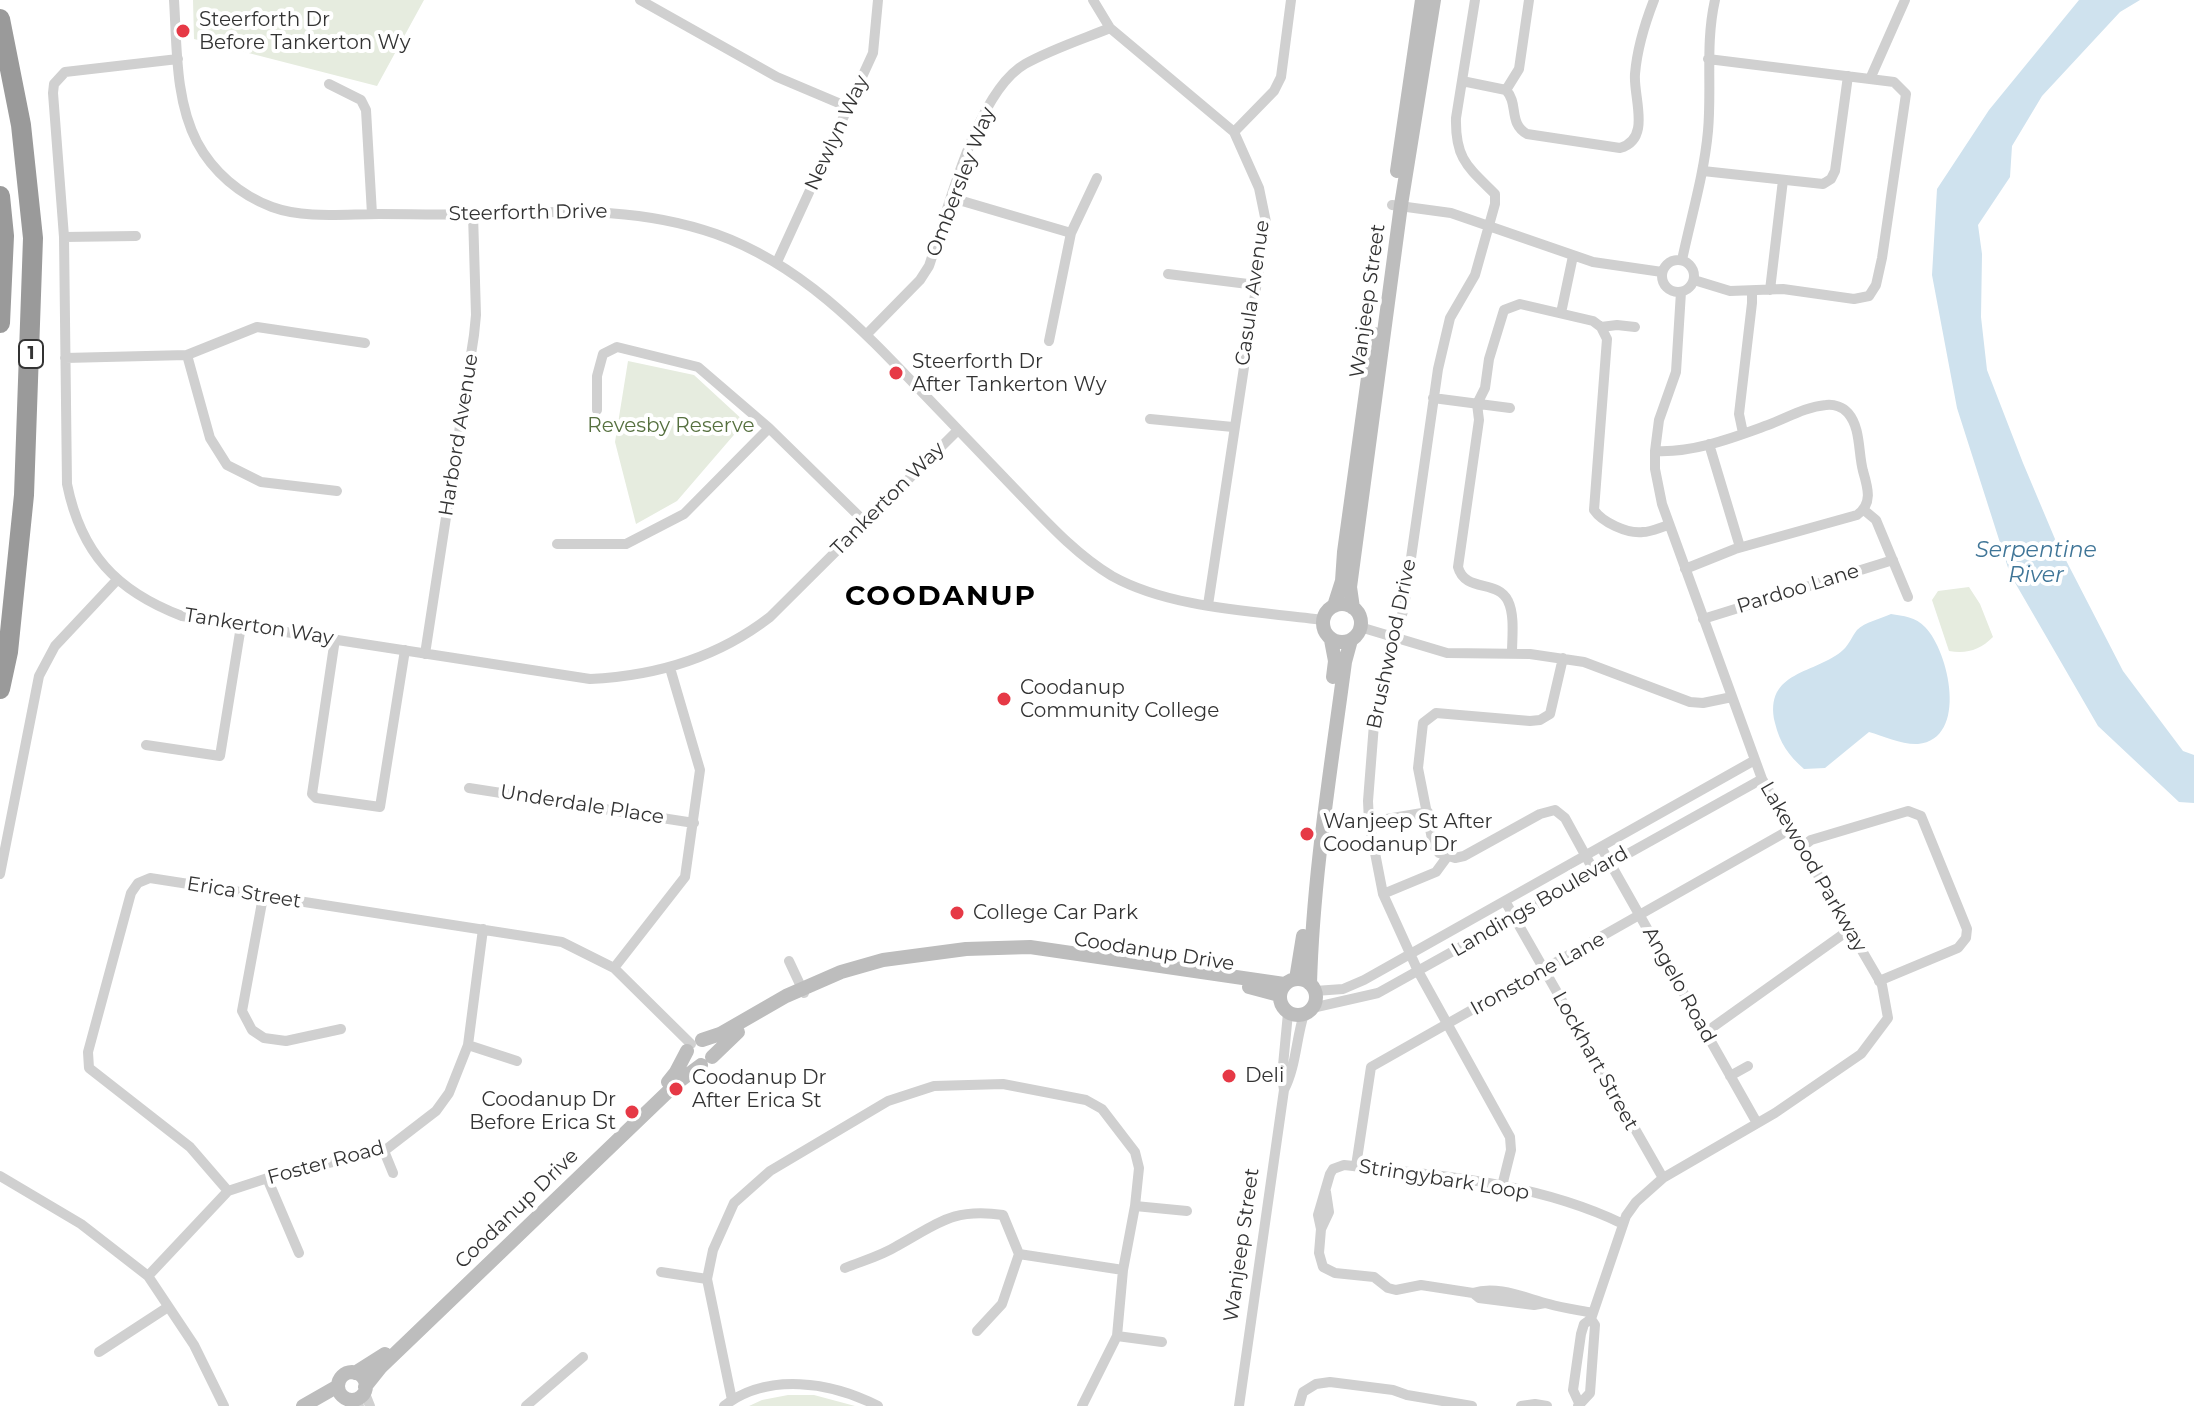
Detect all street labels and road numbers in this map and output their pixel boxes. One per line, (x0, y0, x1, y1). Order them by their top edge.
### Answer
street label: Newlyn Way (800, 72, 874, 194)
street label: Ombersley Way (921, 104, 1001, 260)
street label: Steerforth Drive (448, 200, 608, 226)
street label: Casula Avenue (1231, 219, 1275, 367)
street label: Wanjeep Street (1345, 222, 1391, 380)
road number: 1 (19, 340, 43, 368)
street label: Harbord Avenue (434, 352, 484, 518)
street label: Tankerton Way (826, 437, 950, 561)
street label: Brushwood Drive (1362, 557, 1422, 731)
street label: Pardoo Lane (1734, 559, 1862, 619)
street label: Tankerton Way (183, 603, 335, 651)
street label: Lakewood Parkway (1754, 778, 1872, 956)
street label: Underdale Place (498, 780, 666, 830)
street label: Landings Boulevard (1447, 842, 1633, 962)
street label: Erica Street (185, 872, 303, 914)
street label: Angelo Road (1637, 923, 1721, 1047)
street label: Coodanup Drive (1072, 927, 1236, 977)
street label: Ironstone Lane (1467, 927, 1609, 1021)
street label: Lockhart Street (1547, 988, 1643, 1134)
street label: Foster Road (265, 1136, 387, 1190)
street label: Coodanup Drive (450, 1144, 584, 1274)
street label: Stringybark Loop (1357, 1155, 1531, 1205)
street label: Wanjeep Street (1219, 1166, 1265, 1324)

